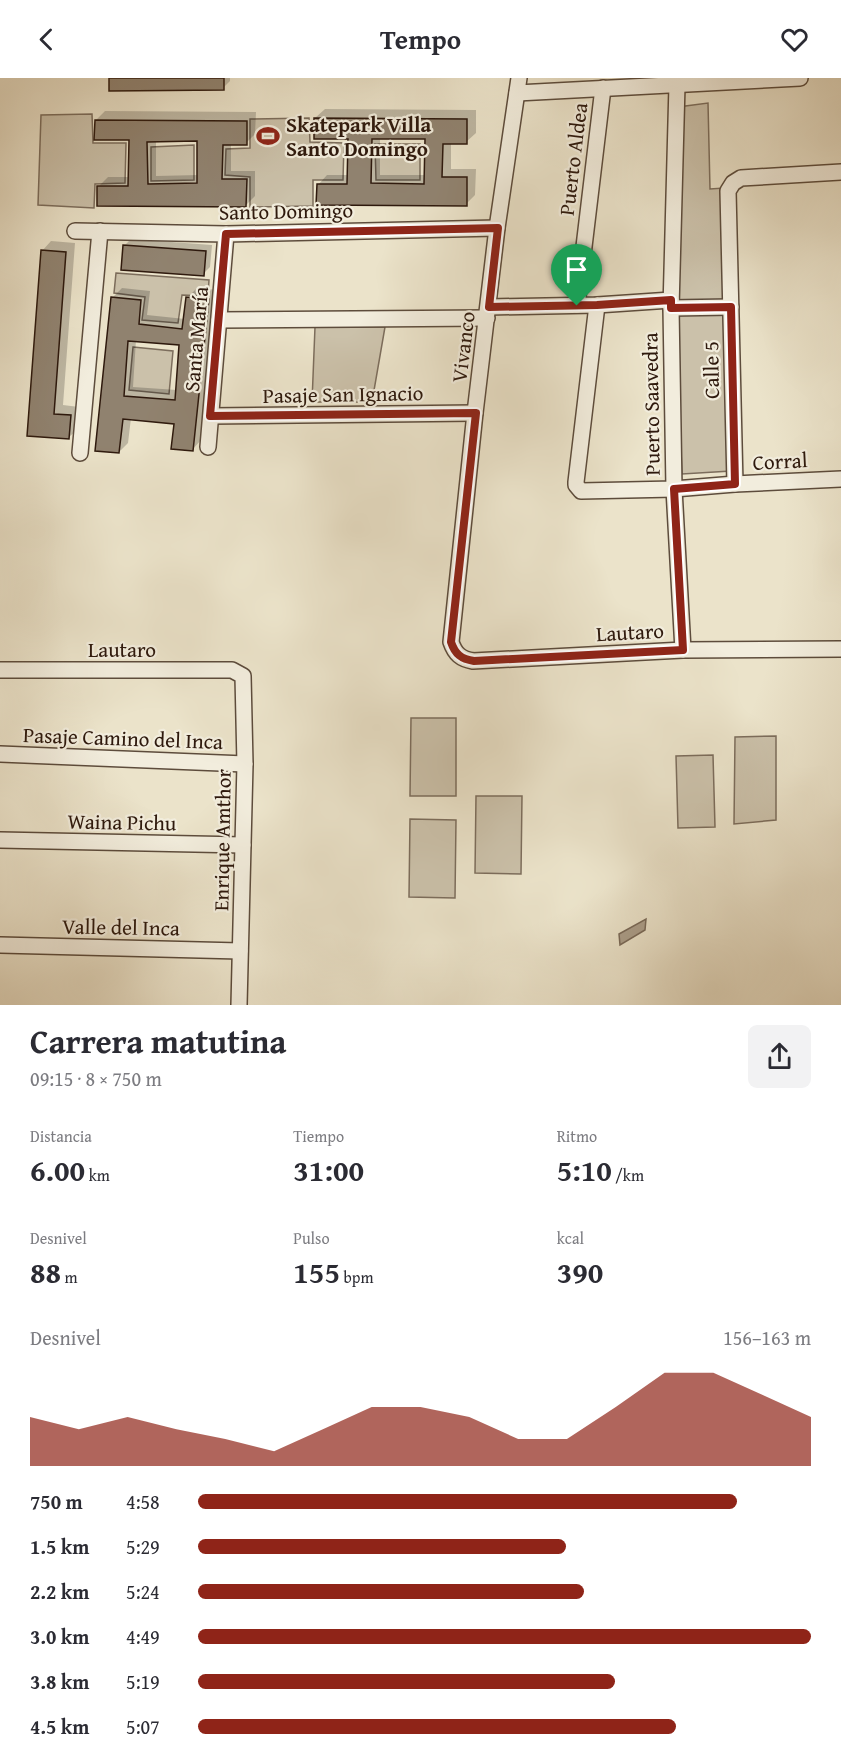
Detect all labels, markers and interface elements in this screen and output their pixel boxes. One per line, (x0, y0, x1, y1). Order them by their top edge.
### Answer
text: Tempo (380, 19, 461, 59)
icon: back (30, 23, 63, 56)
icon: heart (778, 23, 811, 56)
street label: Puerto Aldea (551, 101, 595, 217)
place label: Skatepark Villa Santo Domingo (286, 109, 432, 164)
sports icon: Skatepark Villa Santo Domingo (255, 123, 281, 149)
street label: Santo Domingo (219, 194, 353, 228)
pin (551, 244, 602, 306)
icon: arrive (560, 253, 593, 286)
street label: Santa María (176, 285, 216, 393)
street label: Vivanco (443, 310, 483, 384)
street label: Puerto Saavedra (634, 332, 668, 476)
street label: Calle 5 (695, 341, 727, 399)
street label: Pasaje San Ignacio (262, 377, 424, 411)
street label: Corral (752, 444, 808, 478)
street label: Lautaro (595, 615, 665, 649)
street label: Lautaro (88, 634, 156, 665)
street label: Pasaje Camino del Inca (22, 719, 224, 757)
street label: Enrique Amthor (205, 768, 239, 911)
street label: Waina Pichu (67, 806, 177, 838)
street label: Valle del Inca (62, 910, 180, 944)
text: Carrera matutina (30, 1017, 286, 1065)
button: share (748, 1025, 811, 1088)
text: 09:15 · 8 × 750 m (30, 1064, 162, 1093)
text: Distancia (30, 1124, 92, 1148)
text: Tiempo (293, 1124, 344, 1148)
text: Ritmo (557, 1124, 597, 1148)
text: 6.00 (30, 1148, 85, 1192)
text: 31:00 (293, 1148, 364, 1192)
text: 5:10 (557, 1148, 612, 1192)
text: km (85, 1163, 110, 1187)
text: /km (612, 1163, 644, 1187)
text: Desnivel (30, 1226, 87, 1250)
text: Pulso (293, 1226, 330, 1250)
text: kcal (557, 1226, 584, 1250)
text: 88 (30, 1250, 61, 1294)
text: 155 (293, 1250, 340, 1294)
text: 390 (557, 1250, 603, 1294)
text: m (61, 1265, 78, 1289)
text: bpm (340, 1265, 373, 1289)
text: Desnivel (30, 1323, 101, 1352)
text: 156–163 m (723, 1323, 811, 1352)
text: 750 m (30, 1487, 83, 1516)
text: 4:58 (126, 1487, 160, 1516)
text: 1.5 km (30, 1532, 89, 1561)
text: 5:29 (126, 1532, 160, 1561)
text: 2.2 km (30, 1577, 89, 1606)
text: 5:24 (126, 1577, 160, 1606)
text: 3.0 km (30, 1622, 89, 1651)
text: 4:49 (126, 1622, 160, 1651)
text: 3.8 km (30, 1667, 89, 1696)
text: 5:19 (126, 1667, 160, 1696)
text: 4.5 km (30, 1712, 89, 1741)
text: 5:07 (126, 1712, 160, 1741)

